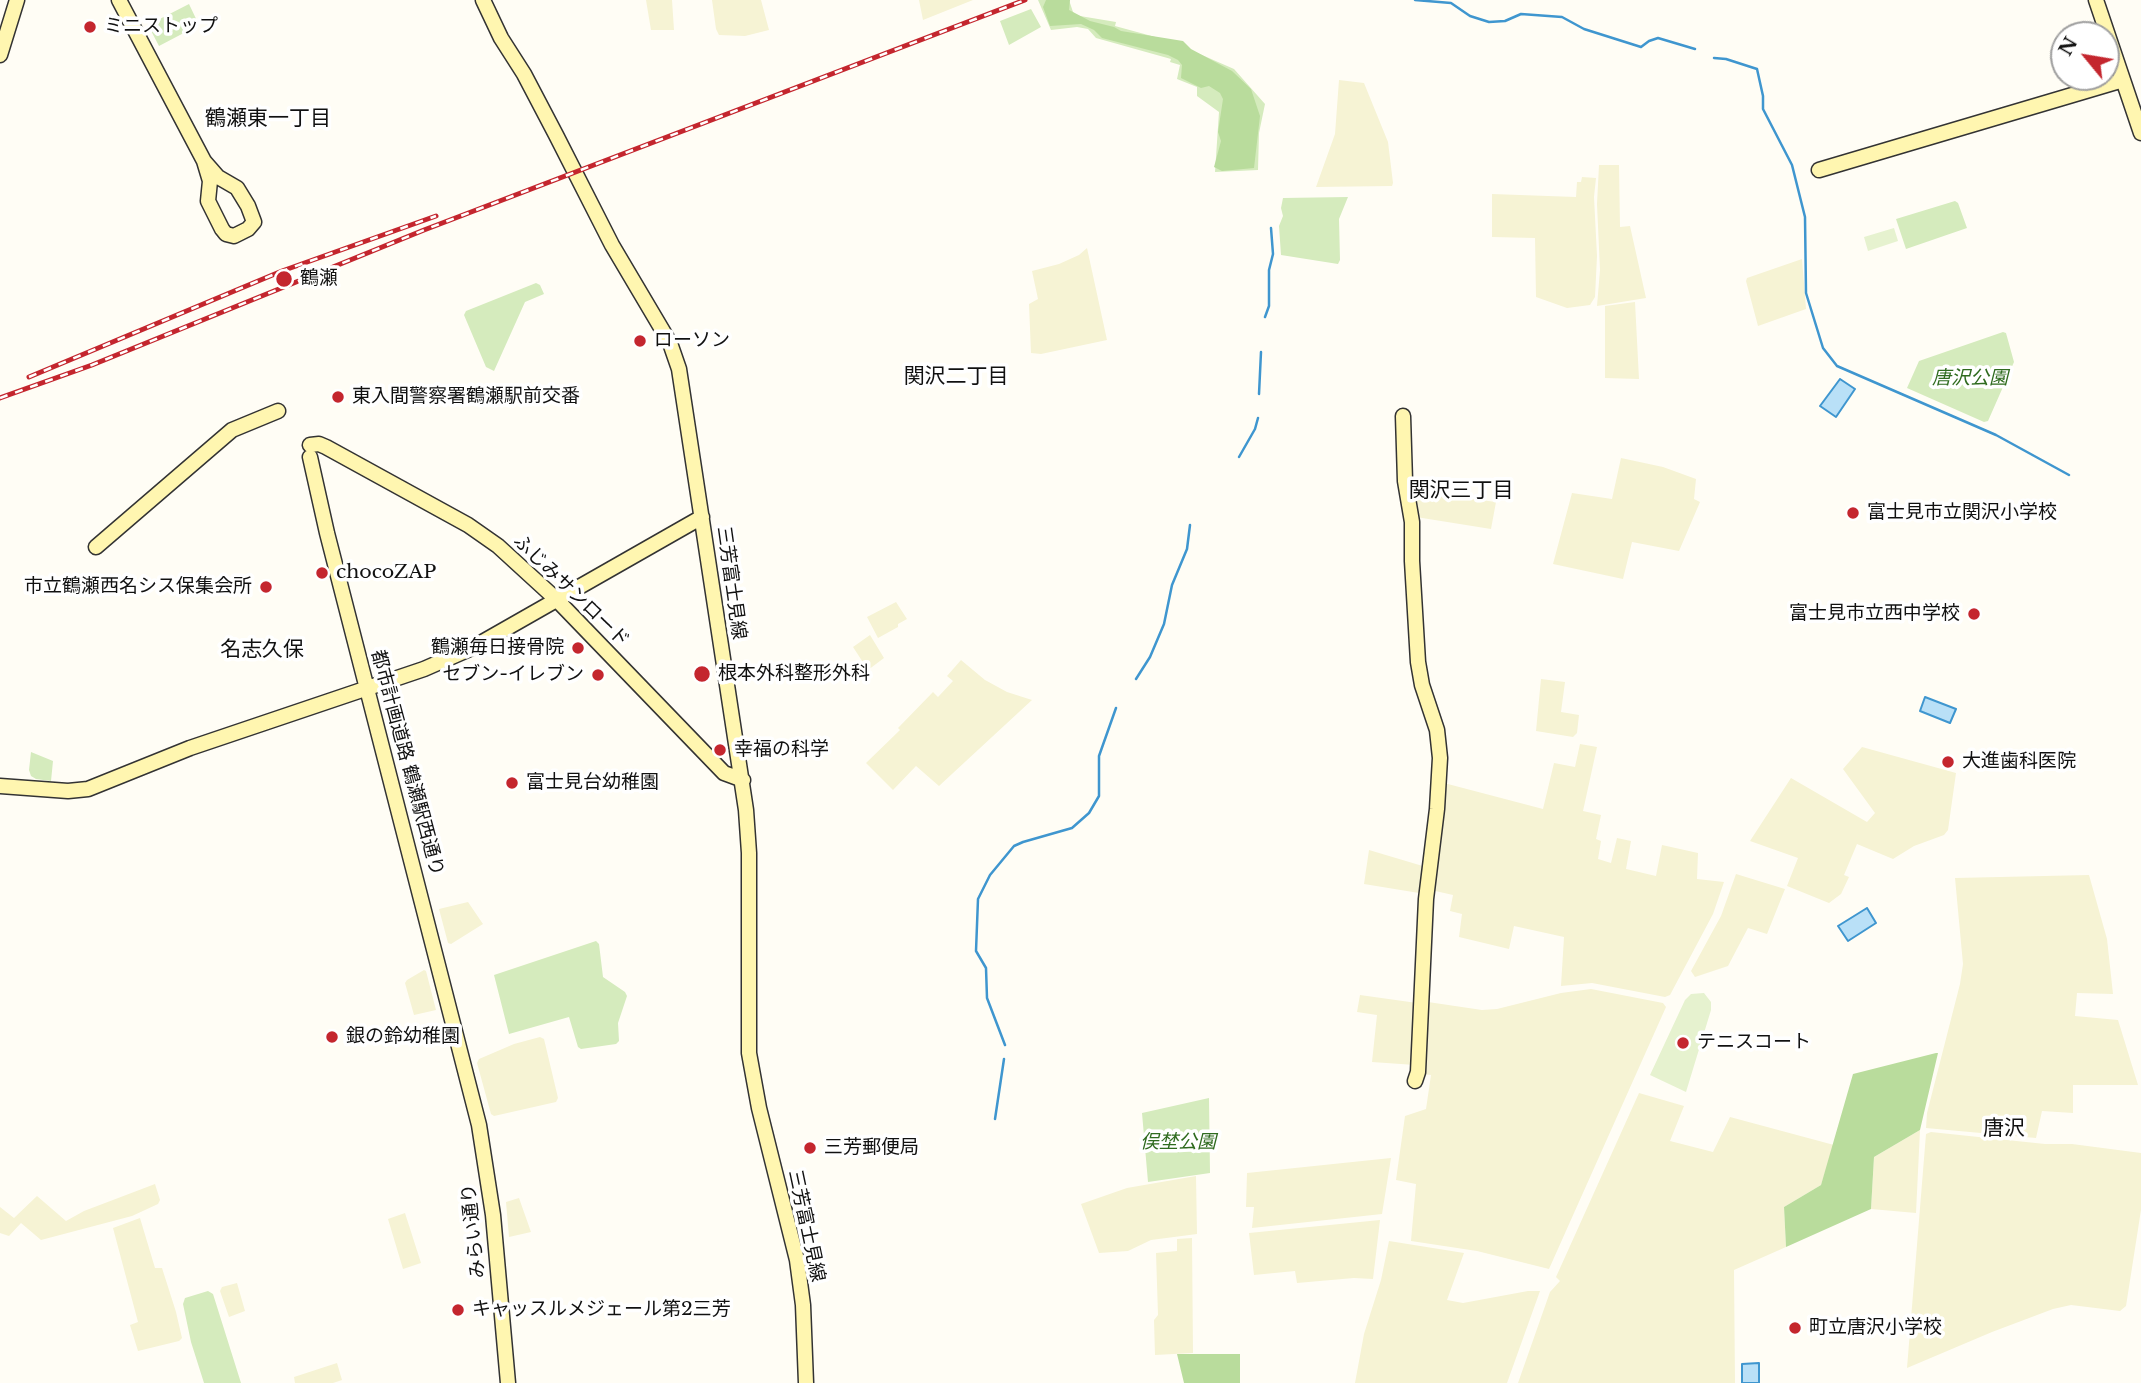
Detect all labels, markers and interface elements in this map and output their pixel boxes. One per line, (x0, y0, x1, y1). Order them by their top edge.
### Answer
place label: ミニストップ (104, 16, 218, 38)
marker: ミニストップ (82, 19, 98, 35)
north arrow (2050, 21, 2120, 91)
text: N (2054, 33, 2083, 60)
district label: 鶴瀬東一丁目 (205, 106, 331, 132)
place label: 鶴瀬 (300, 268, 338, 290)
marker: 鶴瀬 (274, 269, 294, 289)
place label: ローソン (654, 330, 730, 352)
marker: ローソン (632, 333, 648, 349)
district label: 関沢二丁目 (904, 364, 1008, 390)
park label: 唐沢公園 (1932, 368, 2008, 390)
place label: 東入間警察署鶴瀬駅前交番 (352, 386, 580, 408)
marker: 東入間警察署鶴瀬駅前交番 (330, 389, 346, 405)
district label: 関沢三丁目 (1409, 478, 1513, 504)
place label: 富士見市立関沢小学校 (1867, 502, 2057, 524)
marker: 富士見市立関沢小学校 (1845, 505, 1861, 521)
street label: 三芳富士見線 (712, 525, 750, 641)
street label: ふじみサンロード (508, 530, 634, 652)
place label: chocoZAP (336, 562, 436, 584)
marker: chocoZAP (314, 565, 330, 581)
place label: 市立鶴瀬西名シス保集会所 (24, 576, 252, 598)
marker: 市立鶴瀬西名シス保集会所 (258, 579, 274, 595)
place label: 富士見市立西中学校 (1789, 603, 1960, 625)
marker: 富士見市立西中学校 (1966, 606, 1982, 622)
district label: 名志久保 (220, 637, 304, 663)
place label: 鶴瀬毎日接骨院 (431, 637, 564, 659)
marker: 鶴瀬毎日接骨院 (570, 640, 586, 656)
street label: 都市計画道路 鶴瀬駅西通り (366, 647, 448, 879)
place label: 根本外科整形外科 (718, 663, 870, 685)
place label: セブン-イレブン (442, 664, 584, 686)
marker: 根本外科整形外科 (692, 664, 712, 684)
marker: セブン-イレブン (590, 667, 606, 683)
place label: 幸福の科学 (734, 739, 829, 761)
marker: 幸福の科学 (712, 742, 728, 758)
place label: 大進歯科医院 (1962, 751, 2076, 773)
marker: 大進歯科医院 (1940, 754, 1956, 770)
place label: 富士見台幼稚園 (526, 772, 659, 794)
marker: 富士見台幼稚園 (504, 775, 520, 791)
place label: 銀の鈴幼稚園 (346, 1026, 460, 1048)
marker: 銀の鈴幼稚園 (324, 1029, 340, 1045)
place label: テニスコート (1697, 1032, 1811, 1054)
marker: テニスコート (1675, 1035, 1691, 1051)
district label: 唐沢 (1983, 1116, 2025, 1142)
park label: 俣埜公園 (1140, 1132, 1216, 1154)
place label: 三芳郵便局 (824, 1137, 919, 1159)
marker: 三芳郵便局 (802, 1140, 818, 1156)
street label: 三芳富士見線 (783, 1168, 829, 1284)
street label: みらい通り (458, 1183, 490, 1279)
place label: キャッスルメジェール第2三芳 (472, 1299, 731, 1321)
marker: キャッスルメジェール第2三芳 (450, 1302, 466, 1318)
place label: 町立唐沢小学校 (1809, 1317, 1942, 1339)
marker: 町立唐沢小学校 (1787, 1320, 1803, 1336)

